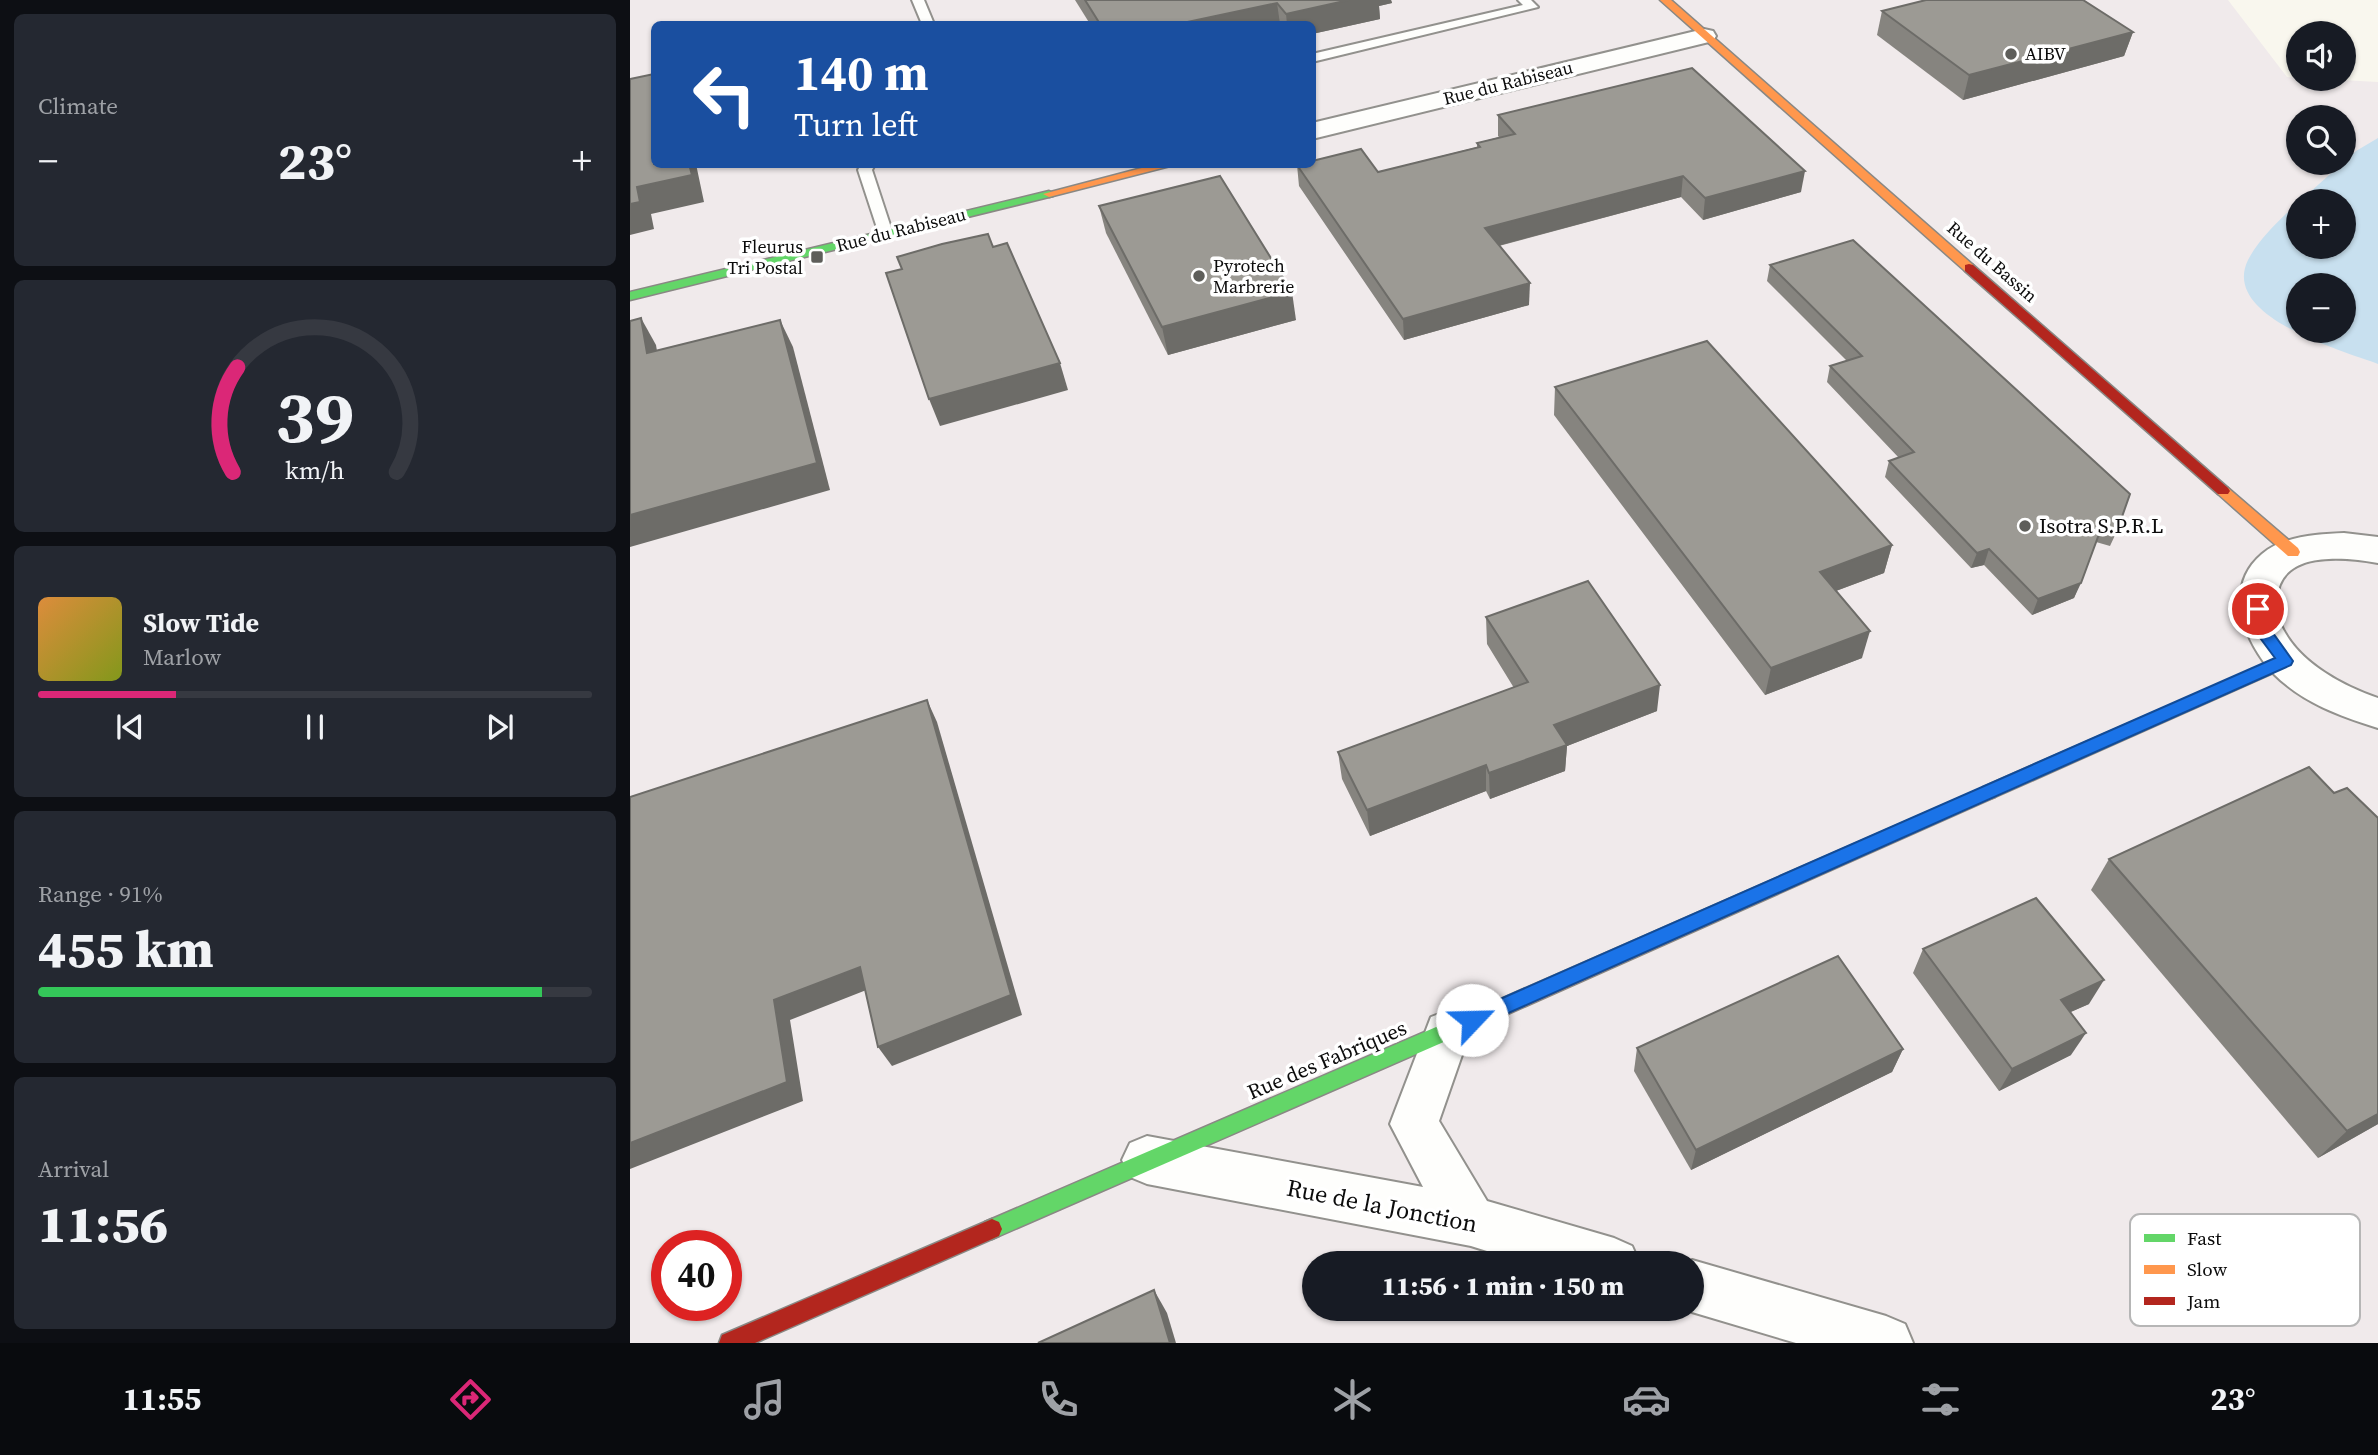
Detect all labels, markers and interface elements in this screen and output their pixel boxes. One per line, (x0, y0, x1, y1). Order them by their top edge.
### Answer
map controls (2286, 21, 2356, 343)
button: sound (2286, 21, 2356, 91)
text: 140 m (794, 39, 929, 106)
place label: AIBV (2025, 41, 2066, 66)
marker: AIBV (2003, 46, 2019, 62)
icon: left (679, 49, 770, 140)
street label: Rue du Rabiseau (1440, 54, 1575, 111)
text: Climate (38, 90, 118, 122)
text: Turn left (794, 103, 918, 147)
button: search (2286, 105, 2356, 175)
text: 23° (278, 125, 352, 196)
text: − (38, 135, 58, 187)
text: + (572, 135, 592, 187)
button: + (2286, 189, 2356, 259)
street label: Rue du Rabiseau (833, 201, 968, 258)
street label: Rue du Bassin (1942, 215, 2043, 308)
place label: Fleurus Tri Postal (727, 234, 803, 280)
marker: Fleurus Tri Postal (809, 249, 825, 265)
place label: Pyrotech Marbrerie (1213, 253, 1295, 299)
marker: Pyrotech Marbrerie (1191, 268, 1207, 284)
button: − (2286, 273, 2356, 343)
text: 39 (276, 367, 354, 466)
text: km/h (285, 452, 345, 486)
place label: Isotra S.P.R.L (2039, 511, 2164, 540)
marker: Isotra S.P.R.L (2017, 518, 2033, 534)
pin (2228, 579, 2288, 639)
icon: arrive (2239, 590, 2277, 628)
text: Slow Tide (143, 605, 259, 641)
text: Marlow (143, 641, 221, 673)
icon: previous (111, 708, 149, 746)
icon: pause (296, 708, 334, 746)
icon: next (481, 708, 519, 746)
text: Range · 91% (38, 878, 163, 910)
text: 455 km (38, 913, 214, 984)
position arrow (1435, 983, 1509, 1057)
street label: Rue des Fabriques (1243, 1013, 1411, 1106)
text: Arrival (38, 1153, 109, 1185)
street label: Rue de la Jonction (1284, 1171, 1480, 1240)
text: 11:56 (38, 1188, 168, 1259)
legend (2130, 1214, 2360, 1326)
text: Fast (2187, 1225, 2222, 1251)
speed limit sign: 40 (651, 1230, 742, 1321)
text: Slow (2187, 1256, 2228, 1282)
text: 11:56 · 1 min · 150 m (1382, 1268, 1624, 1304)
text: Jam (2186, 1288, 2220, 1314)
icon: directions (446, 1375, 495, 1424)
icon: music (740, 1375, 789, 1424)
icon: phone (1034, 1375, 1083, 1424)
icon: climate (1328, 1375, 1377, 1424)
icon: car (1622, 1375, 1671, 1424)
icon: filters (1916, 1375, 1965, 1424)
text: 11:55 (122, 1377, 201, 1421)
text: 23° (2210, 1377, 2255, 1421)

